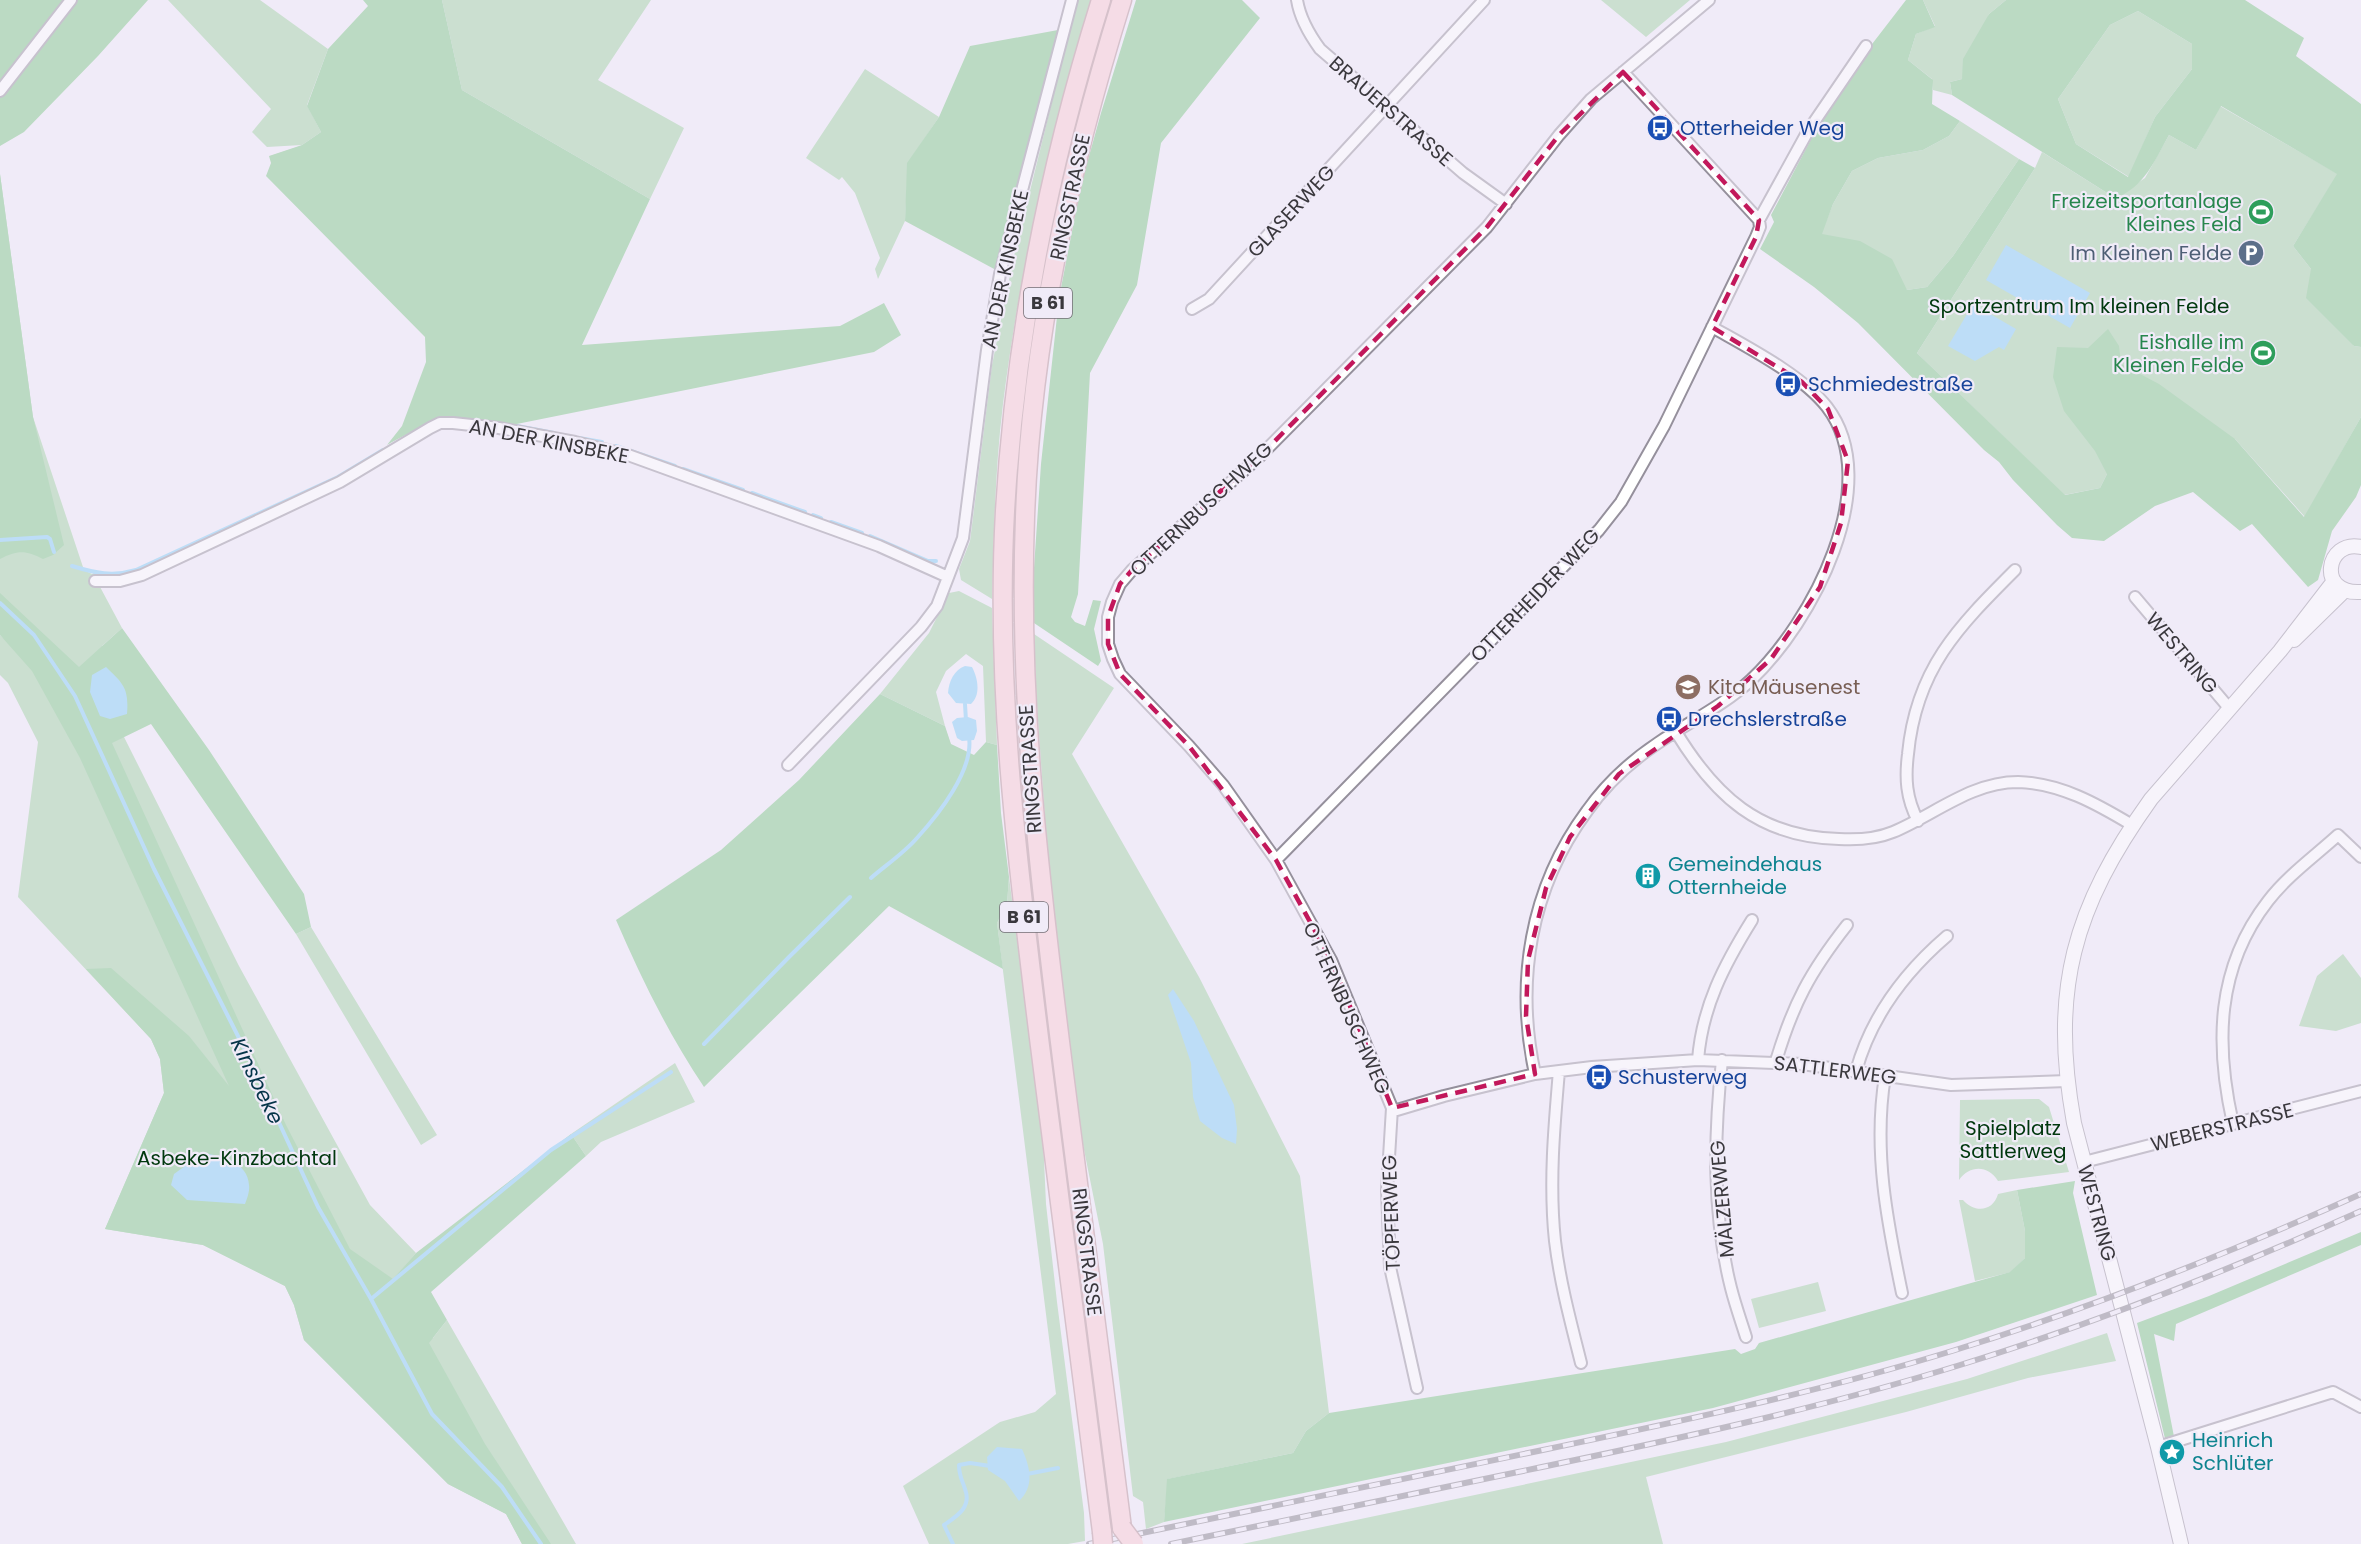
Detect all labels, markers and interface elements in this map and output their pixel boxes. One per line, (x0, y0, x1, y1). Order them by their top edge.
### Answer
street label: BRAUERSTRASSE (1323, 49, 1459, 173)
bus stop icon: Otterheider Weg (1645, 113, 1675, 143)
place label: Otterheider Weg (1680, 114, 1844, 142)
street label: RINGSTRASSE (1043, 131, 1097, 263)
street label: GLASERWEG (1241, 159, 1341, 263)
street label: AN DER KINSBEKE (974, 187, 1036, 351)
place label: Freizeitsportanlage Kleines Feld (2051, 187, 2242, 238)
sports icon: Freizeitsportanlage Kleines Feld (2246, 197, 2276, 227)
parking icon: Im Kleinen Felde (2236, 238, 2266, 268)
place label: Im Kleinen Felde (2070, 239, 2232, 267)
road number: B 61 (1024, 288, 1072, 318)
park label: Sportzentrum Im kleinen Felde (1929, 292, 2229, 320)
place label: Eishalle im Kleinen Felde (2113, 328, 2244, 379)
sports icon: Eishalle im Kleinen Felde (2248, 338, 2278, 368)
bus stop icon: Schmiedestraße (1773, 369, 1803, 399)
place label: Schmiedestraße (1808, 370, 1973, 398)
street label: AN DER KINSBEKE (467, 412, 631, 470)
street label: OTTERNBUSCHWEG (1123, 435, 1279, 583)
street label: OTTERHEIDER WEG (1464, 522, 1606, 668)
street label: WESTRING (2139, 606, 2225, 700)
school or university icon: Kita Mäusenest (1673, 672, 1703, 702)
place label: Kita Mäusenest (1708, 673, 1860, 701)
street label: RINGSTRASSE (1012, 704, 1048, 834)
bus stop icon: Drechslerstraße (1654, 704, 1684, 734)
place label: Drechslerstraße (1688, 705, 1847, 733)
place label: Gemeindehaus Otternheide (1668, 850, 1822, 901)
building icon: Gemeindehaus Otternheide (1633, 861, 1663, 891)
road number: B 61 (1000, 902, 1048, 932)
street label: OTTERNBUSCHWEG (1296, 917, 1398, 1099)
water label: Kinsbeke (224, 1033, 291, 1129)
street label: SATTLERWEG (1772, 1049, 1898, 1091)
bus stop icon: Schusterweg (1584, 1062, 1614, 1092)
place label: Schusterweg (1618, 1063, 1747, 1091)
street label: WEBERSTRASSE (2148, 1096, 2296, 1158)
park label: Spielplatz Sattlerweg (1960, 1114, 2066, 1165)
street label: MÄLZERWEG (1703, 1139, 1741, 1259)
park label: Asbeke-Kinzbachtal (137, 1144, 337, 1172)
street label: TÖPFERWEG (1375, 1155, 1407, 1271)
street label: WESTRING (2071, 1162, 2123, 1264)
street label: RINGSTRASSE (1065, 1186, 1109, 1318)
place label: Heinrich Schlüter (2192, 1426, 2274, 1477)
place icon: Heinrich Schlüter (2157, 1437, 2187, 1467)

